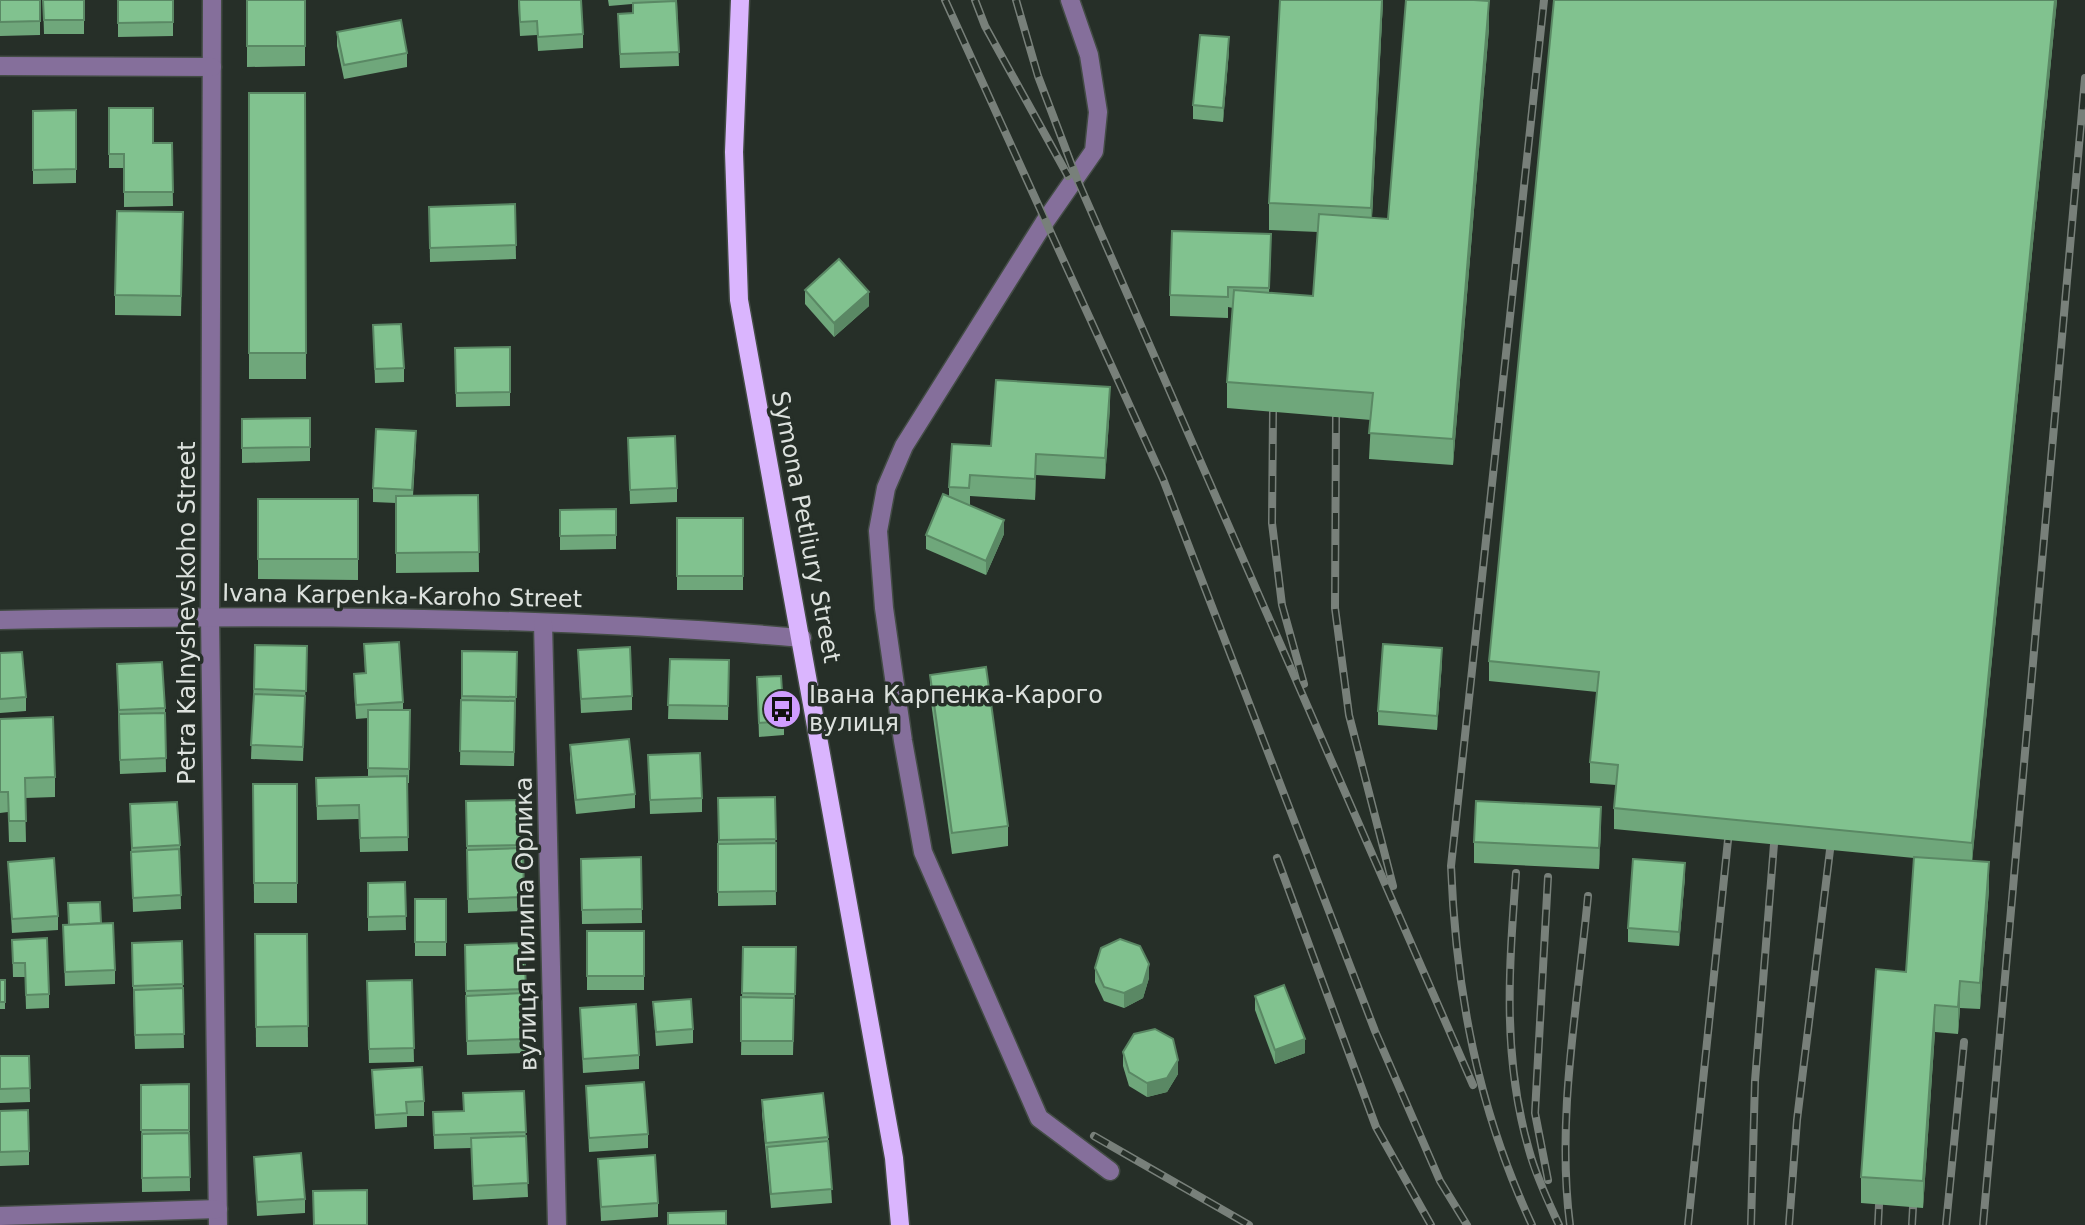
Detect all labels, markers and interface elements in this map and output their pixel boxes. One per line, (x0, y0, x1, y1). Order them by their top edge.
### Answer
street label: Symona Petliury Street (766, 389, 846, 665)
street label: Petra Kalnyshevskoho Street (173, 441, 201, 785)
street label: Ivana Karpenka-Karoho Street (222, 579, 582, 613)
place label: Івана Карпенка-Карого вулиця (809, 681, 1103, 737)
bus stop icon: Івана Карпенка-Карого вулиця (761, 688, 803, 730)
street label: вулиця Пилипа Орлика (509, 776, 543, 1072)

